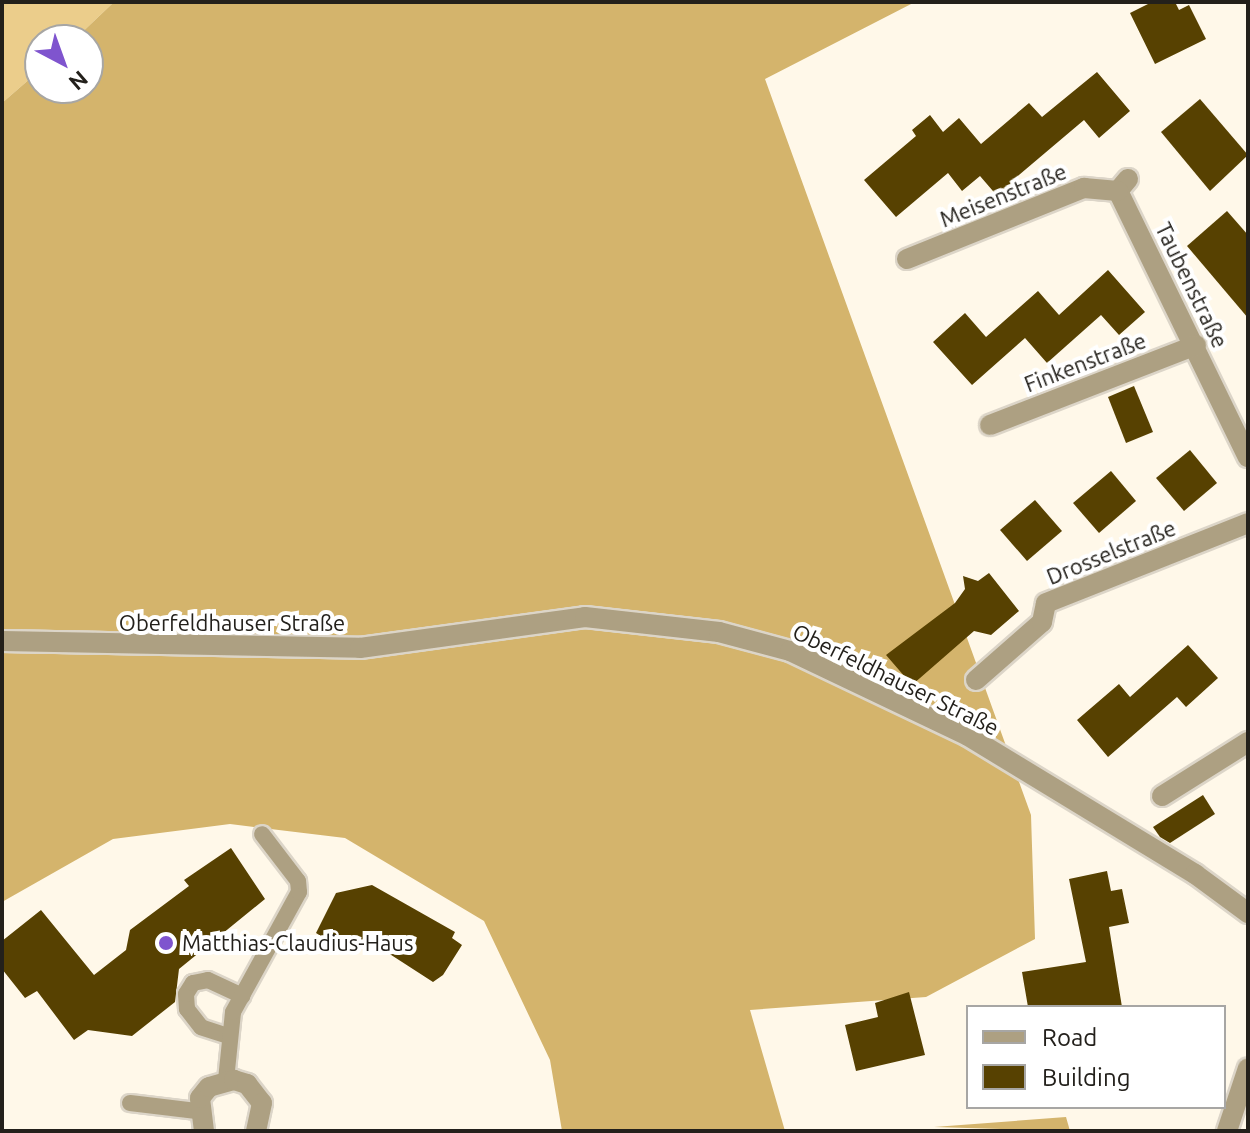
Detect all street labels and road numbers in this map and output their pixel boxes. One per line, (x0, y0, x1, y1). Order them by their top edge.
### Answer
street label: Meisenstraße (936, 158, 1070, 232)
street label: Taubenstraße (1150, 218, 1234, 352)
street label: Finkenstraße (1020, 327, 1150, 397)
street label: Drosselstraße (1043, 514, 1179, 590)
street label: Oberfeldhauser Straße (119, 610, 345, 636)
street label: Oberfeldhauser Straße (789, 618, 1003, 740)

